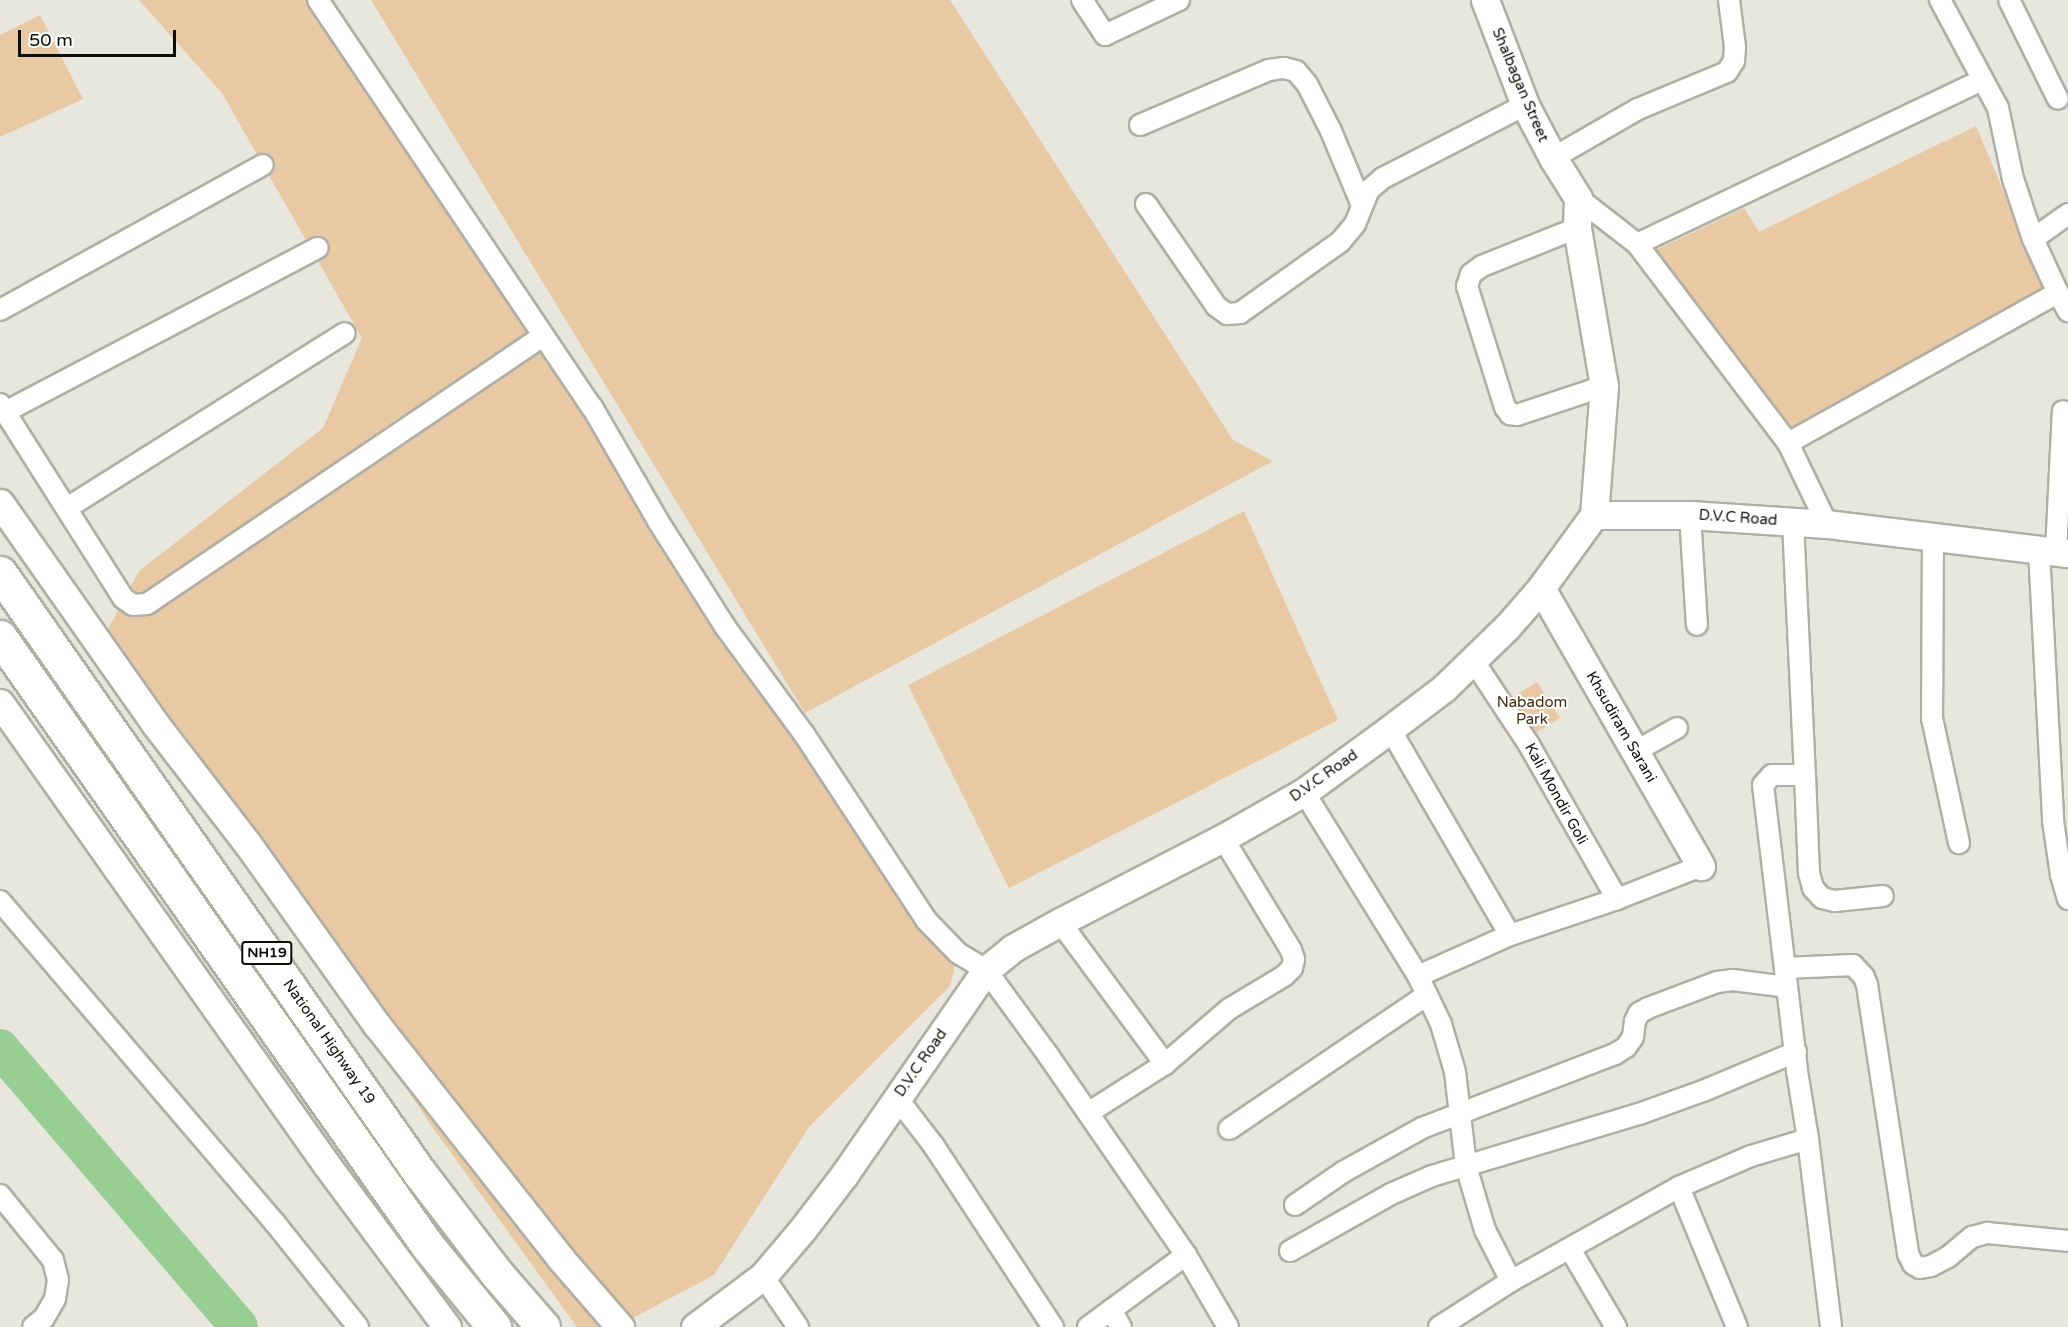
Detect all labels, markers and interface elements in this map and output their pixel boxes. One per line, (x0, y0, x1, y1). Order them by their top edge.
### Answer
scale bar (21, 18, 178, 56)
street label: Shalbagan Street (1488, 25, 1552, 145)
text: 50 m (29, 29, 73, 51)
street label: D.V.C Road (1698, 506, 1778, 530)
street label: Khsudiram Sarani (1582, 668, 1660, 786)
park label: Nabadom Park (1497, 693, 1567, 728)
street label: Kali Mondir Goli (1521, 740, 1591, 848)
street label: D.V.C Road (1287, 746, 1361, 806)
road number: NH19 (240, 942, 294, 964)
street label: National Highway 19 (279, 976, 379, 1108)
street label: D.V.C Road (891, 1026, 951, 1100)

